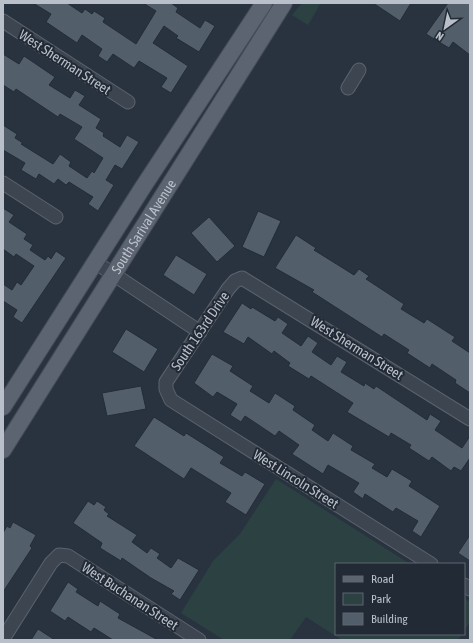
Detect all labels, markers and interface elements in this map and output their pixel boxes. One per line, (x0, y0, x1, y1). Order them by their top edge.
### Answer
north arrow (425, 8, 465, 48)
street label: West Sherman Street (16, 26, 114, 98)
text: N (434, 30, 446, 43)
street label: South Sarival Avenue (108, 176, 179, 277)
street label: South 163rd Drive (168, 289, 232, 373)
street label: West Sherman Street (308, 313, 406, 383)
street label: West Lincoln Street (250, 446, 342, 512)
street label: West Buchanan Street (79, 559, 181, 633)
legend (335, 563, 465, 635)
text: Road (371, 572, 394, 586)
text: Park (371, 592, 392, 606)
text: Building (371, 612, 409, 626)

